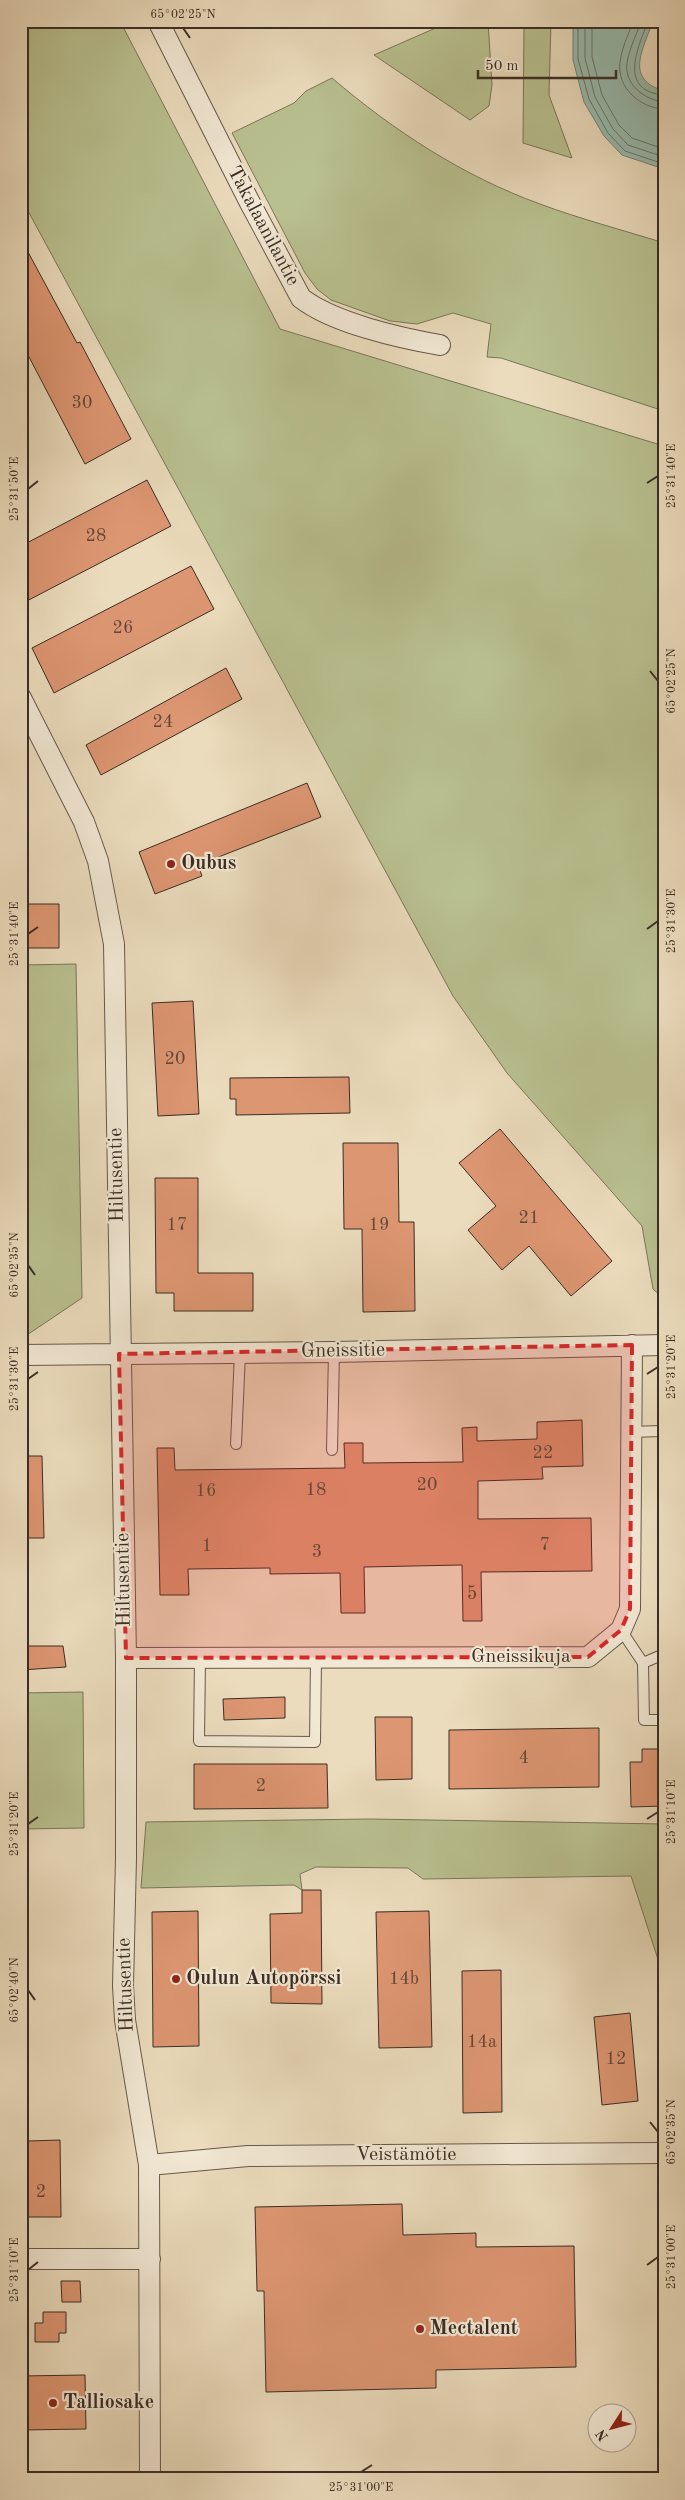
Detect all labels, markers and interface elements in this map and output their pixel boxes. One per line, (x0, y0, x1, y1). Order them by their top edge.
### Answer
text: 65°02'25"N (150, 8, 216, 21)
scale bar (478, 48, 615, 80)
text: 50 m (485, 59, 519, 74)
street label: Takalaanilantie (223, 163, 303, 289)
house number: 30 (72, 394, 92, 412)
text: 25°31'40"E (665, 444, 678, 508)
text: 25°31'50"E (8, 457, 21, 521)
house number: 28 (86, 527, 106, 545)
house number: 26 (113, 619, 133, 637)
text: 65°02'25"N (665, 648, 678, 714)
house number: 24 (153, 713, 173, 731)
place label: Oubus (181, 854, 236, 874)
marker: Oubus (165, 858, 177, 870)
text: 25°31'30"E (665, 889, 678, 953)
text: 25°31'40"E (8, 902, 21, 966)
house number: 20 (165, 1050, 185, 1068)
street label: Hiltusentie (106, 1128, 128, 1222)
house number: 21 (519, 1209, 539, 1227)
house number: 17 (167, 1216, 187, 1234)
house number: 19 (369, 1216, 389, 1234)
text: 65°02'35"N (8, 1232, 21, 1298)
text: 25°31'20"E (665, 1335, 678, 1399)
street label: Gneissitie (301, 1340, 385, 1362)
text: 25°31'30"E (8, 1347, 21, 1411)
house number: 22 (533, 1444, 553, 1462)
house number: 20 (417, 1476, 437, 1494)
house number: 18 (306, 1481, 326, 1499)
house number: 16 (196, 1482, 216, 1500)
street label: Hiltusentie (113, 1533, 135, 1627)
house number: 7 (540, 1536, 550, 1554)
house number: 1 (202, 1537, 212, 1555)
house number: 3 (312, 1543, 322, 1561)
house number: 5 (467, 1585, 477, 1603)
street label: Gneissikuja (471, 1647, 571, 1667)
house number: 4 (519, 1749, 529, 1767)
house number: 2 (256, 1777, 266, 1795)
text: 25°31'10"E (665, 1780, 678, 1844)
text: 25°31'20"E (8, 1792, 21, 1856)
street label: Hiltusentie (114, 1937, 138, 2033)
text: 65°02'40"N (8, 1957, 21, 2023)
place label: Oulun Autopörssi (186, 1969, 341, 1989)
house number: 14b (389, 1970, 419, 1988)
marker: Oulun Autopörssi (170, 1973, 182, 1985)
house number: 14a (467, 2033, 497, 2051)
house number: 12 (606, 2050, 626, 2068)
text: 65°02'35"N (665, 2099, 678, 2165)
street label: Veistämötie (355, 2145, 457, 2165)
house number: 2 (36, 2183, 46, 2201)
text: 25°31'00"E (665, 2225, 678, 2289)
text: 25°31'10"E (8, 2238, 21, 2302)
place label: Mectalent (430, 2319, 518, 2339)
marker: Mectalent (414, 2323, 426, 2335)
place label: Talliosake (63, 2393, 154, 2413)
marker: Talliosake (47, 2397, 59, 2409)
north arrow (588, 2402, 638, 2452)
text: N (593, 2426, 611, 2443)
text: 25°31'00"E (329, 2481, 393, 2494)

